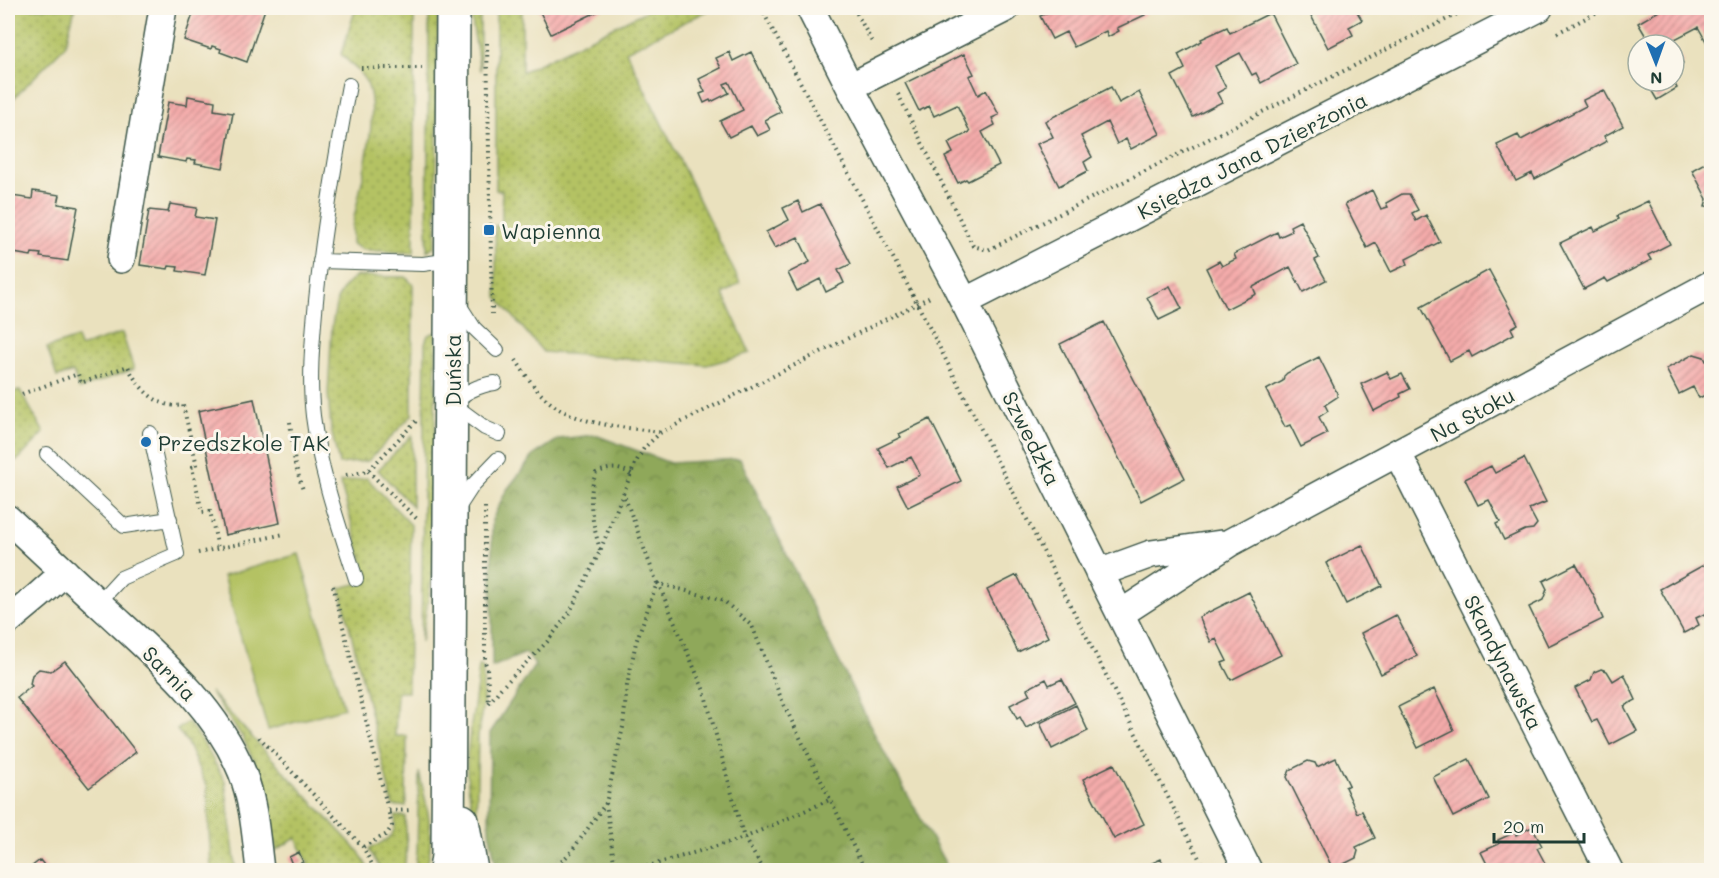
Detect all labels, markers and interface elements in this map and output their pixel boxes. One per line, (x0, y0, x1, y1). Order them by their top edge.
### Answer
north arrow (1626, 33, 1686, 93)
text: N (1650, 68, 1663, 89)
street label: Księdza Jana Dzierżonia (1132, 85, 1372, 225)
place label: Wapienna (501, 217, 601, 244)
marker: Wapienna (482, 223, 496, 237)
street label: Duńska (439, 334, 466, 406)
street label: Na Stoku (1425, 381, 1519, 447)
street label: Szwedzka (997, 386, 1067, 490)
place label: Przedszkole TAK (158, 429, 329, 456)
marker: Przedszkole TAK (139, 435, 153, 449)
street label: Skandynawska (1459, 590, 1549, 734)
street label: Sarnia (137, 640, 203, 706)
scale bar (1494, 806, 1584, 844)
text: 20 m (1503, 814, 1544, 838)

